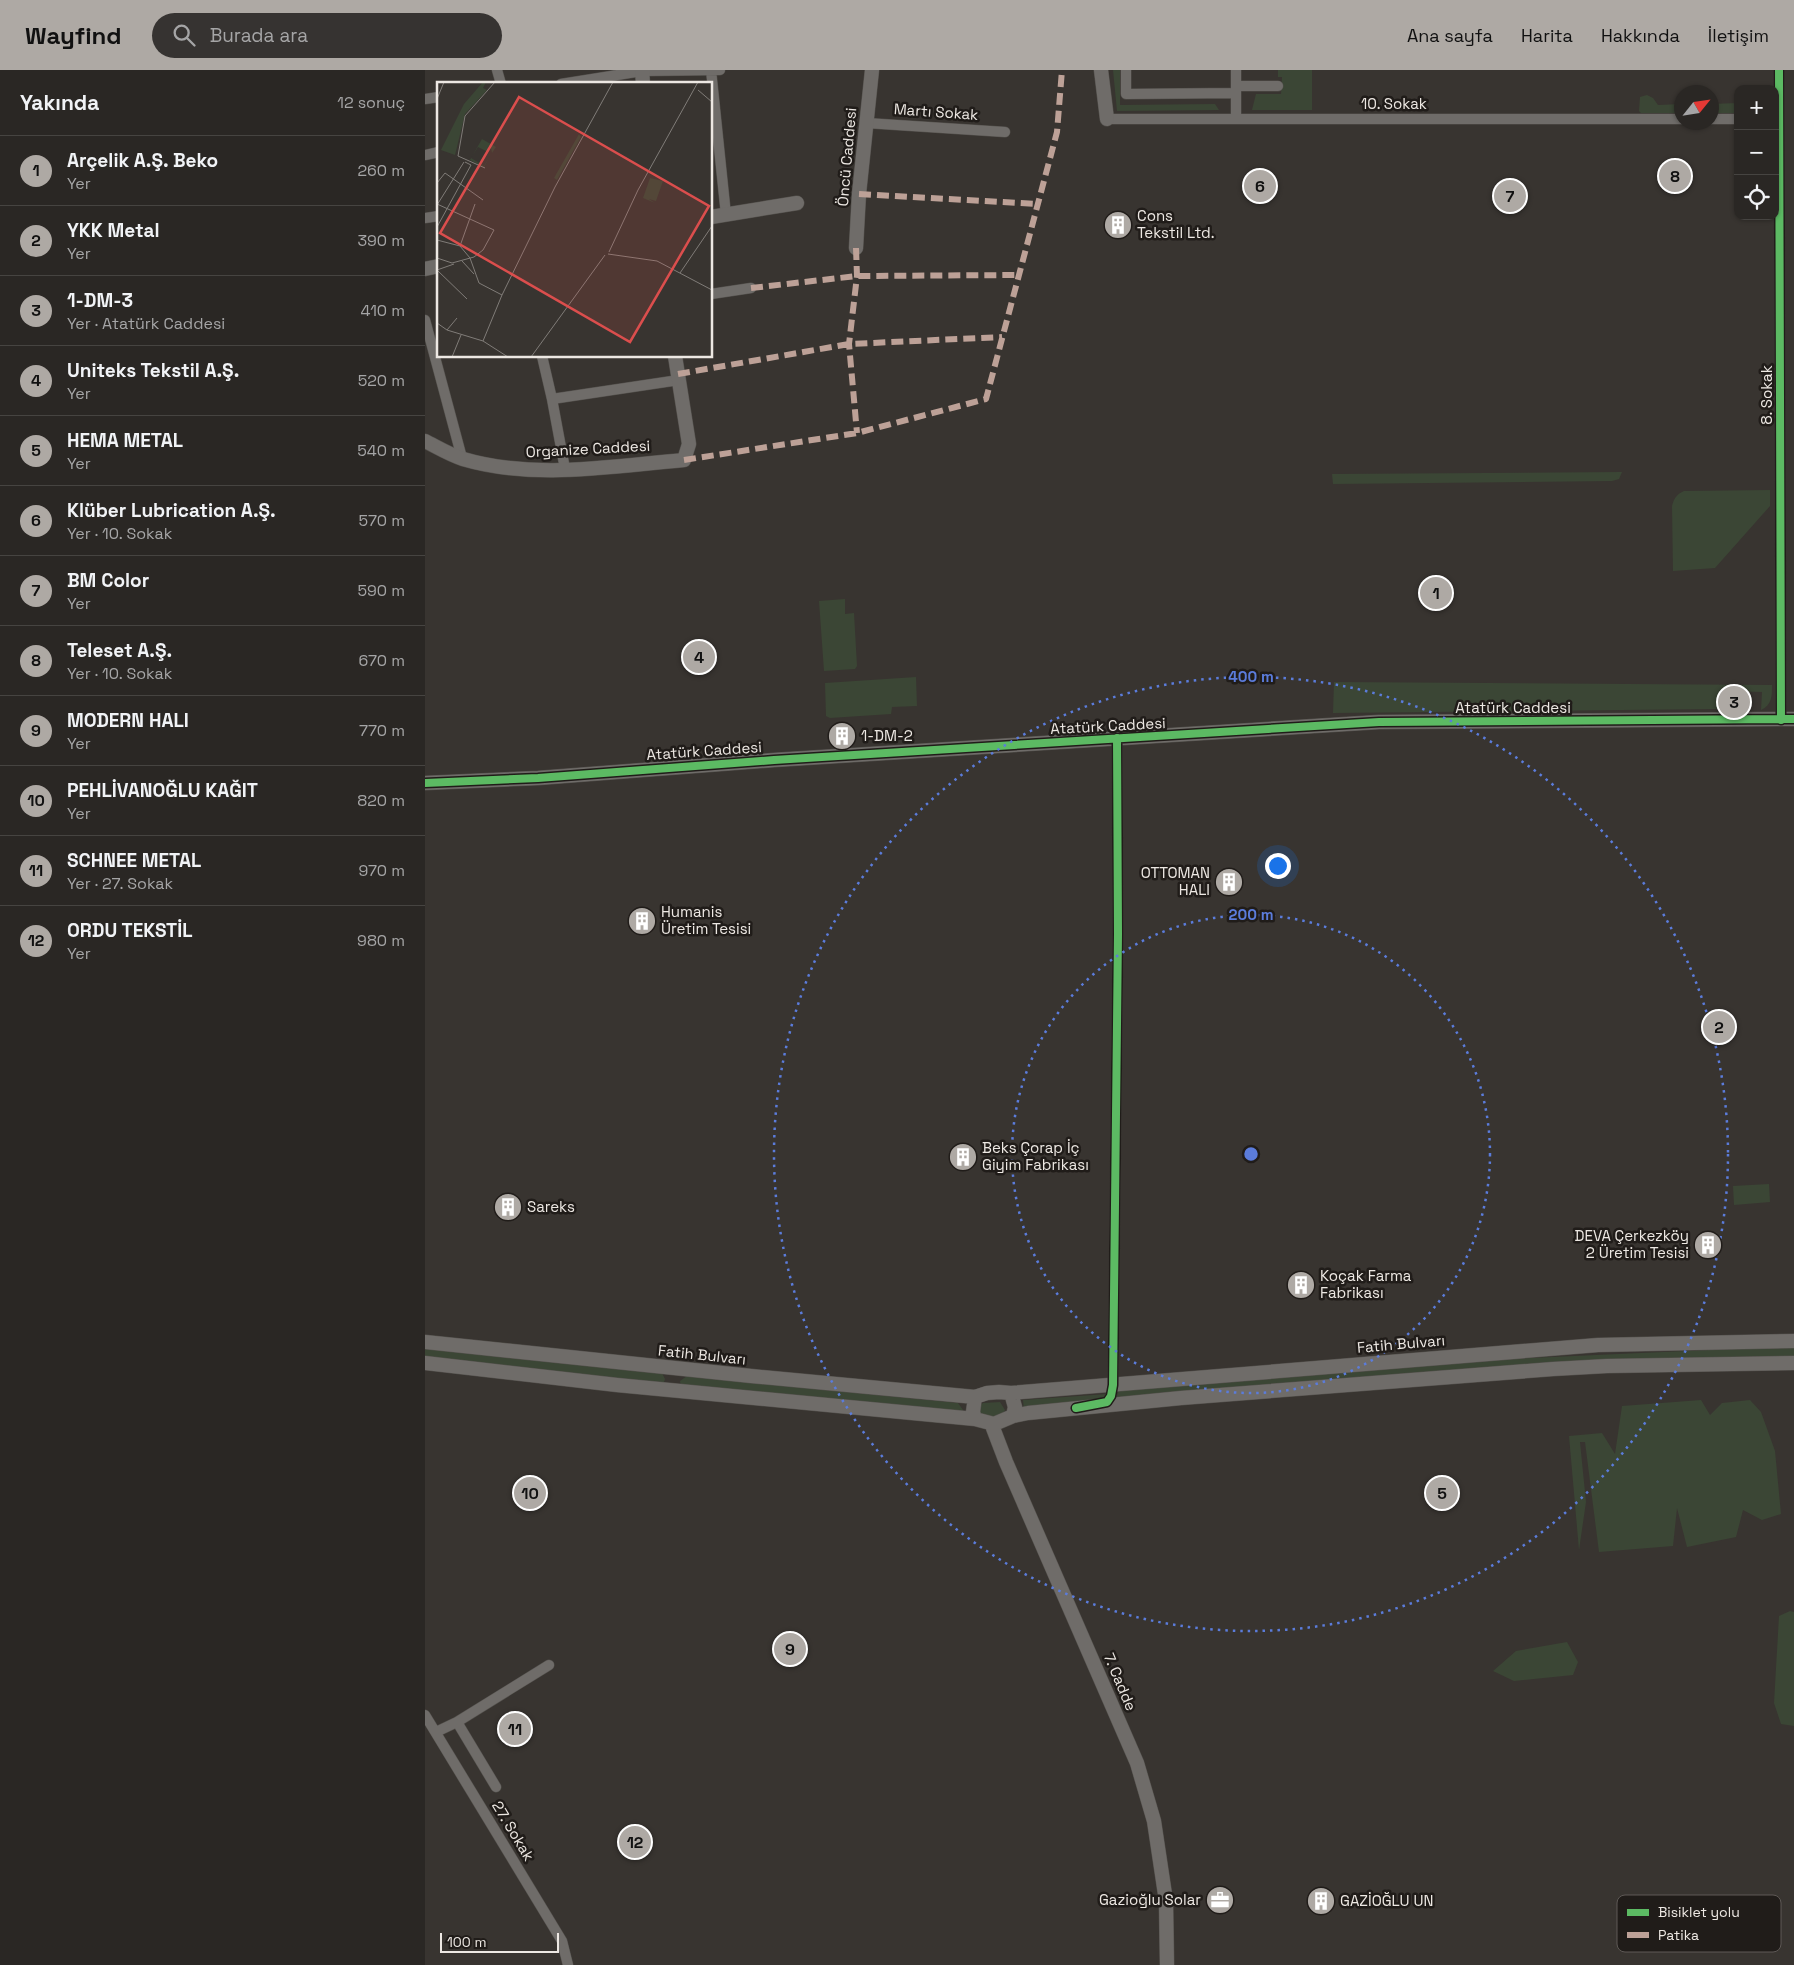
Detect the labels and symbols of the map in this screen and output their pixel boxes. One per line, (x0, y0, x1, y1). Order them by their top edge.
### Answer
inset map (437, 82, 713, 358)
north arrow (1674, 85, 1719, 130)
street label: 10. Sokak (1361, 94, 1427, 113)
street label: Martı Sokak (893, 99, 979, 124)
street label: Öncü Caddesi (833, 107, 860, 207)
pin: 8 (1659, 157, 1691, 195)
pin: 6 (1244, 167, 1276, 205)
pin: 7 (1494, 177, 1526, 215)
place label: Cons Tekstil Ltd. (1137, 206, 1215, 242)
building icon: Cons Tekstil Ltd. (1103, 210, 1133, 240)
street label: 8. Sokak (1757, 365, 1776, 425)
street label: Organize Caddesi (525, 436, 651, 461)
pin: 1 (1420, 574, 1452, 612)
pin: 4 (683, 638, 715, 676)
text: 400 m (1228, 667, 1274, 686)
pin: 3 (1718, 683, 1750, 721)
street label: Atatürk Caddesi (1455, 698, 1571, 717)
street label: Atatürk Caddesi (1050, 713, 1166, 738)
building icon: 1-DM-2 (827, 721, 857, 751)
place label: 1-DM-2 (861, 726, 913, 745)
street label: Atatürk Caddesi (646, 737, 762, 764)
your location (1265, 853, 1291, 879)
place label: OTTOMAN HALI (1141, 863, 1210, 899)
building icon: OTTOMAN HALI (1214, 867, 1244, 897)
place label: Humanis Üretim Tesisi (661, 902, 751, 938)
text: 200 m (1229, 905, 1273, 924)
building icon: Humanis Üretim Tesisi (627, 906, 657, 936)
pin: 2 (1703, 1008, 1735, 1046)
place label: Beks Çorap İç Giyim Fabrikası (982, 1138, 1089, 1174)
building icon: Beks Çorap İç Giyim Fabrikası (948, 1142, 978, 1172)
centre of rings (1242, 1145, 1260, 1163)
building icon: Sareks (493, 1192, 523, 1222)
place label: Sareks (527, 1197, 575, 1216)
place label: DEVA Çerkezköy 2 Üretim Tesisi (1575, 1226, 1689, 1262)
building icon: DEVA Çerkezköy 2 Üretim Tesisi (1693, 1230, 1723, 1260)
place label: Koçak Farma Fabrikası (1320, 1266, 1412, 1302)
building icon: Koçak Farma Fabrikası (1286, 1270, 1316, 1300)
street label: Fatih Bulvarı (1356, 1330, 1446, 1357)
street label: Fatih Bulvarı (657, 1340, 747, 1369)
pin: 10 (514, 1474, 546, 1512)
pin: 5 (1426, 1474, 1458, 1512)
pin: 9 (774, 1630, 806, 1668)
street label: 7. Cadde (1100, 1650, 1141, 1714)
pin: 11 (499, 1710, 531, 1748)
street label: 27. Sokak (488, 1797, 539, 1864)
pin: 12 (619, 1823, 651, 1861)
office icon: Gazioğlu Solar (1205, 1885, 1235, 1915)
building icon: GAZİOĞLU UN (1306, 1886, 1336, 1916)
place label: Gazioğlu Solar (1099, 1890, 1201, 1909)
place label: GAZİOĞLU UN (1340, 1891, 1433, 1910)
legend (1617, 1895, 1781, 1952)
text: Bisiklet yolu (1658, 1903, 1740, 1921)
text: Patika (1658, 1926, 1699, 1944)
scale bar (440, 1930, 559, 1953)

